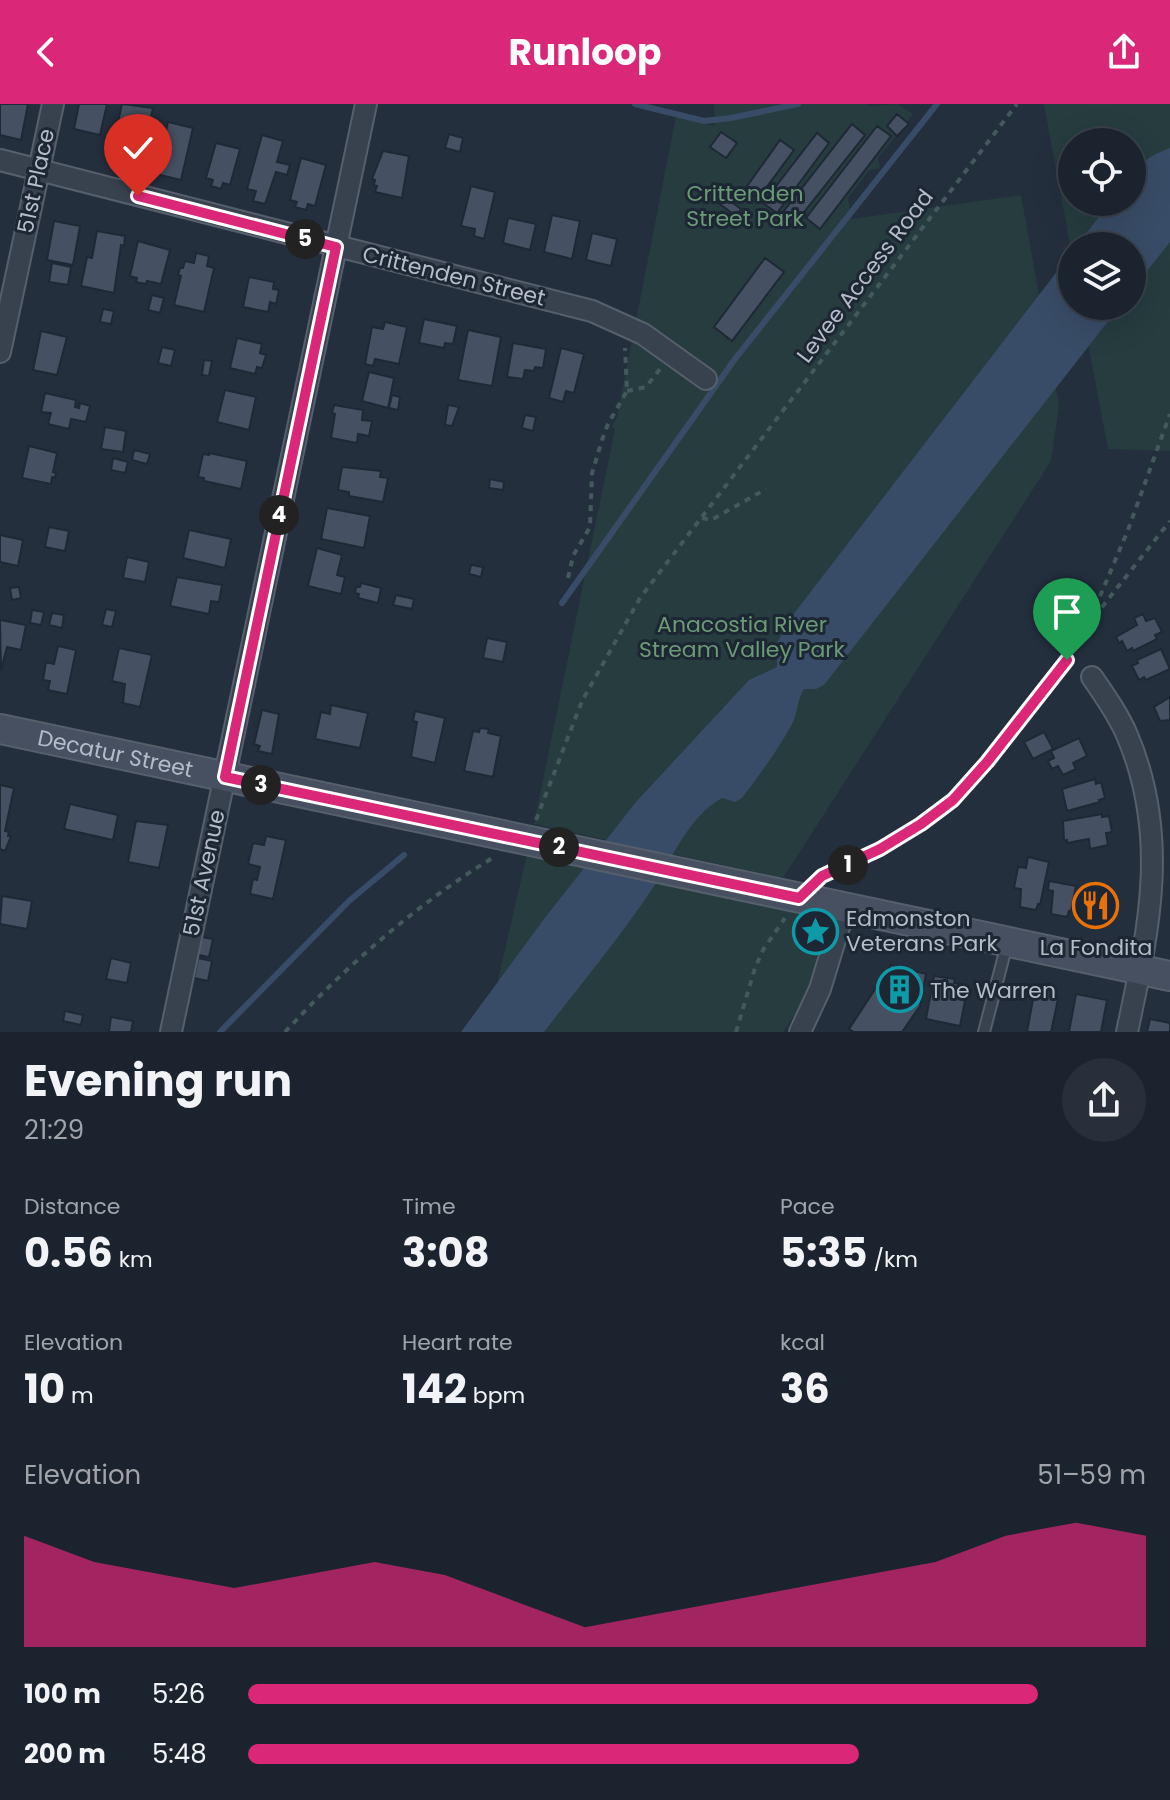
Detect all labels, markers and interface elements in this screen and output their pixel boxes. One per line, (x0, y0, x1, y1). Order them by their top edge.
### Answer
text: Runloop (509, 27, 661, 78)
icon: back (24, 30, 68, 74)
icon: share (1102, 30, 1146, 74)
pin (104, 114, 172, 196)
street label: 51st Place (10, 126, 62, 236)
icon: check (116, 126, 160, 170)
map controls (1058, 128, 1146, 320)
button: locate (1058, 128, 1146, 216)
park label: Crittenden Street Park (686, 178, 804, 234)
street label: Levee Access Road (789, 183, 941, 369)
pin: 5 (285, 219, 325, 259)
text: 5 (298, 223, 312, 254)
button: layers (1058, 232, 1146, 320)
street label: Crittenden Street (359, 238, 549, 314)
pin: 4 (259, 495, 299, 535)
text: 4 (272, 499, 286, 530)
pin (1033, 578, 1101, 660)
icon: arrive (1045, 590, 1089, 634)
park label: Anacostia River Stream Valley Park (639, 609, 846, 665)
street label: Decatur Street (35, 722, 196, 785)
pin: 3 (241, 765, 281, 805)
text: 3 (254, 769, 268, 800)
street label: 51st Avenue (175, 807, 233, 939)
pin: 2 (539, 827, 579, 867)
text: 2 (553, 831, 565, 862)
pin: 1 (828, 845, 868, 885)
text: 1 (844, 849, 852, 880)
restaurant icon: La Fondita (1072, 882, 1120, 930)
place label: Edmonston Veterans Park (846, 903, 998, 959)
place icon: Edmonston Veterans Park (791, 907, 839, 955)
place label: La Fondita (1040, 932, 1152, 963)
building icon: The Warren (875, 966, 923, 1014)
place label: The Warren (930, 975, 1056, 1006)
text: Evening run (24, 1050, 292, 1111)
button: share (1062, 1058, 1146, 1142)
text: 21:29 (24, 1112, 84, 1148)
text: Distance (24, 1191, 120, 1222)
text: Time (402, 1191, 456, 1222)
text: Pace (780, 1191, 835, 1222)
text: 0.56 (24, 1225, 113, 1281)
text: 3:08 (402, 1225, 490, 1281)
text: 5:35 (780, 1225, 868, 1281)
text: km (113, 1244, 153, 1275)
text: /km (868, 1244, 918, 1275)
text: Elevation (24, 1327, 123, 1358)
text: Heart rate (402, 1327, 513, 1358)
text: kcal (780, 1327, 825, 1358)
text: 10 (24, 1361, 65, 1417)
text: 142 (402, 1361, 467, 1417)
text: 36 (780, 1361, 830, 1417)
text: m (65, 1380, 94, 1411)
text: bpm (467, 1380, 525, 1411)
text: Elevation (24, 1457, 141, 1493)
text: 51–59 m (1037, 1457, 1146, 1493)
text: 100 m (24, 1676, 101, 1712)
text: 5:26 (152, 1676, 205, 1712)
text: 200 m (24, 1736, 106, 1772)
text: 5:48 (152, 1736, 207, 1772)

